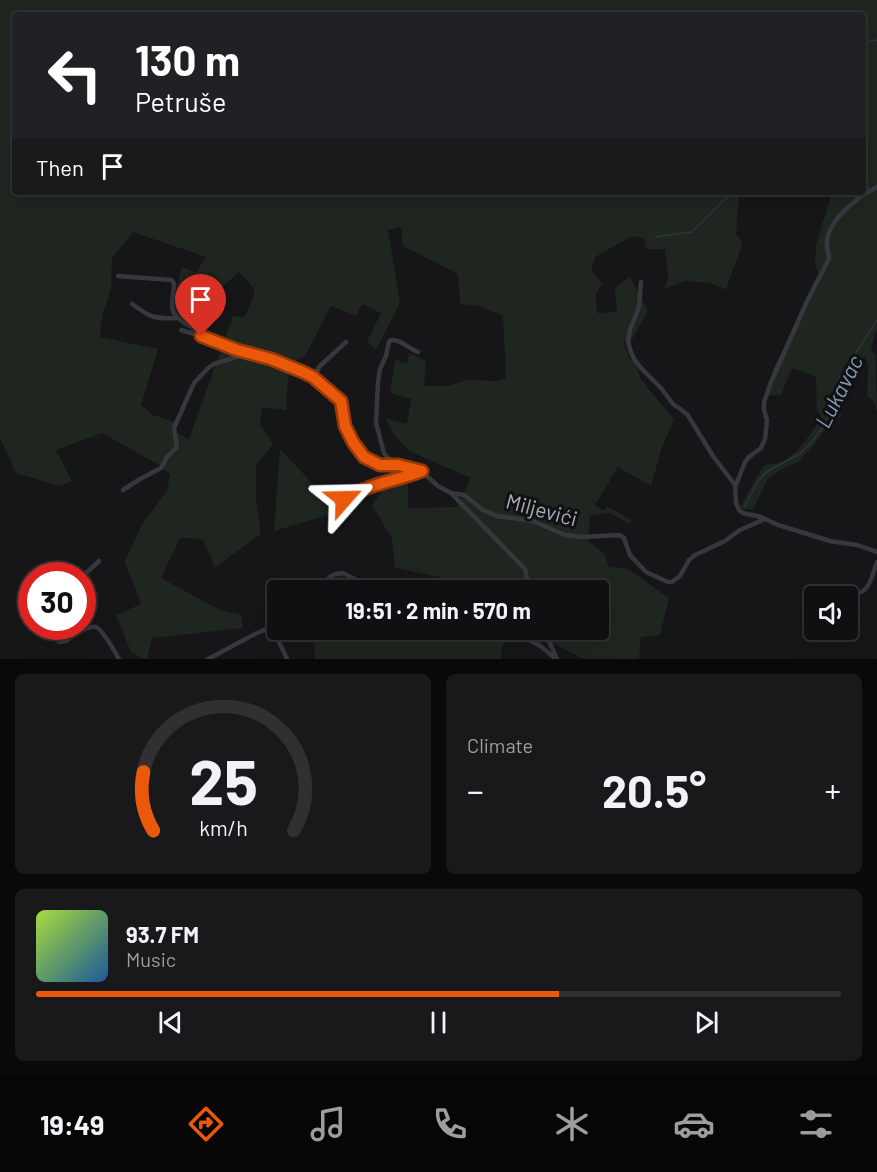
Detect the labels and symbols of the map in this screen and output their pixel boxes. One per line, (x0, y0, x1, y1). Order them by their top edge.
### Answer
pin (175, 274, 226, 336)
water label: Lukavac (809, 350, 867, 432)
position arrow (312, 467, 376, 531)
street label: Miljevići (504, 487, 580, 531)
speed limit sign: 30 (18, 562, 96, 640)

